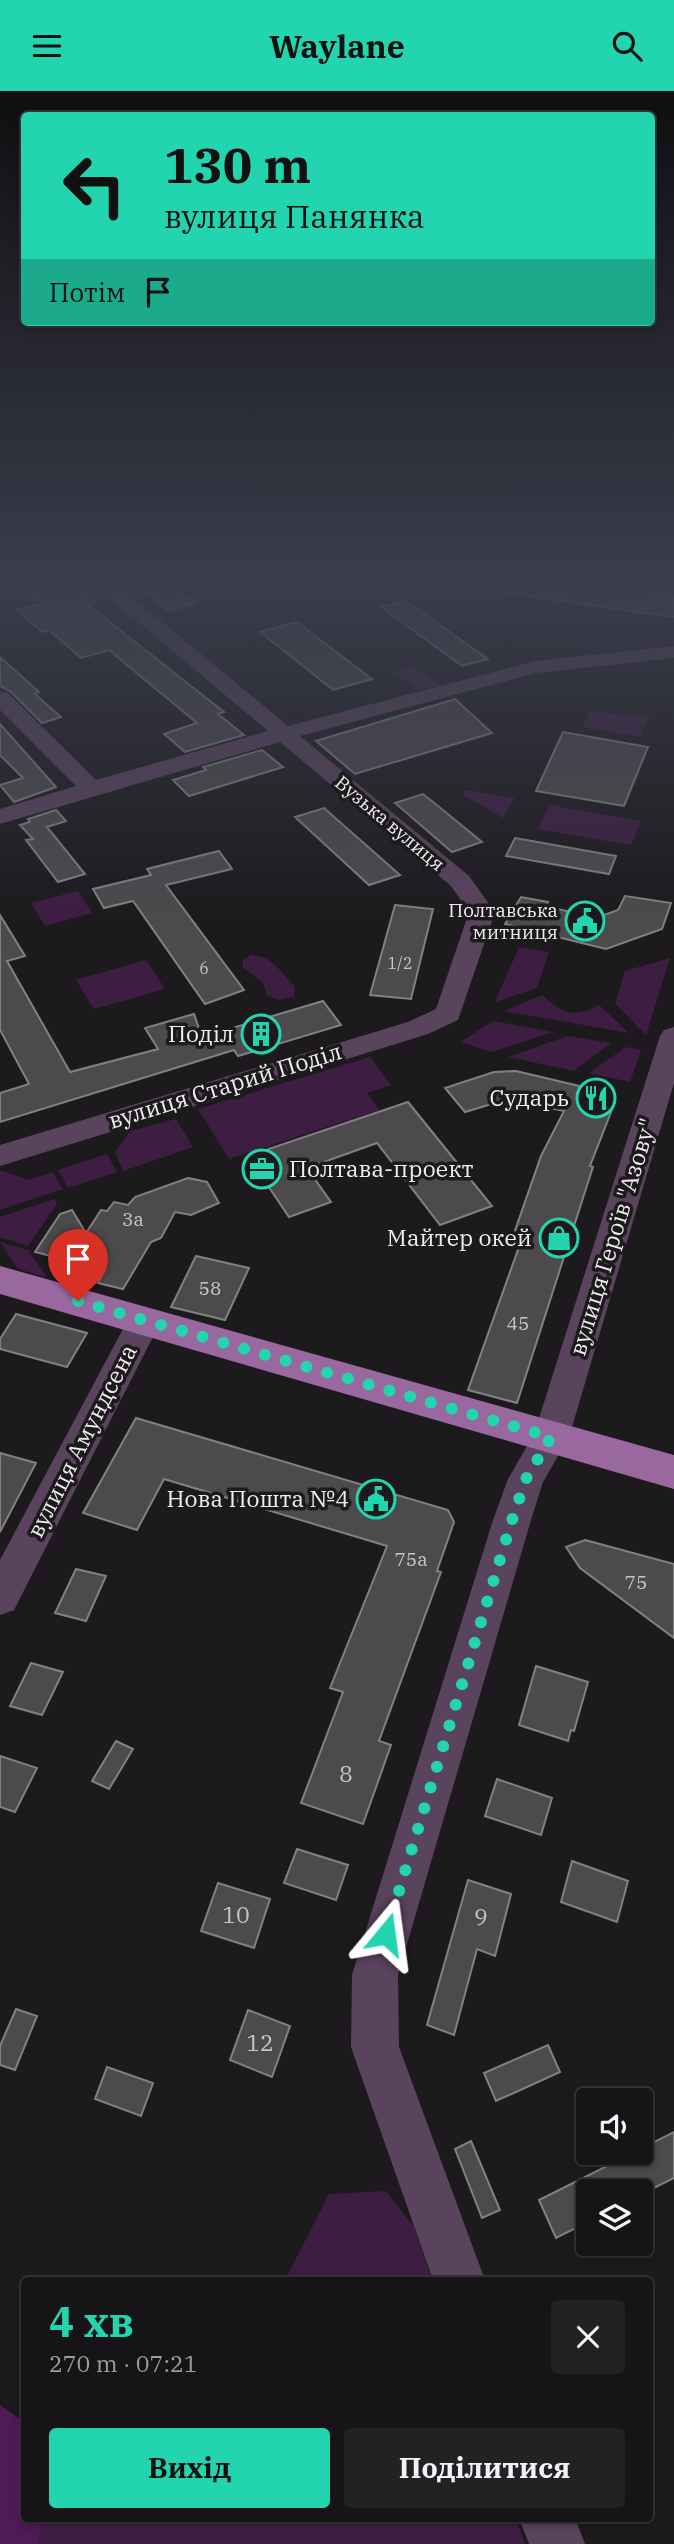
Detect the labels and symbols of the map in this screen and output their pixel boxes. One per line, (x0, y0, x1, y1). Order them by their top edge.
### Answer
street label: Вузька вулиця (330, 770, 450, 876)
place label: Полтавська митниця (448, 898, 558, 944)
public building icon: Полтавська митниця (564, 900, 606, 942)
house number: 1/2 (387, 953, 413, 973)
house number: 6 (199, 958, 209, 978)
building icon: Поділ (240, 1013, 282, 1055)
place label: Поділ (168, 1018, 234, 1048)
street label: вулиця Старий Поділ (104, 1035, 345, 1135)
restaurant icon: Сударь (575, 1077, 617, 1119)
place label: Сударь (490, 1082, 569, 1112)
street label: вулиця Героїв "Азову" (562, 1114, 662, 1359)
office icon: Полтава-проект (241, 1148, 283, 1190)
place label: Полтава-проект (289, 1153, 474, 1183)
house number: 3а (122, 1207, 144, 1231)
shop icon: Майтер окей (538, 1217, 580, 1259)
place label: Майтер окей (387, 1222, 532, 1252)
pin (48, 1229, 108, 1301)
house number: 58 (199, 1276, 221, 1300)
house number: 45 (507, 1311, 529, 1335)
street label: вулиця Амундсена (19, 1339, 143, 1542)
public building icon: Нова Пошта №4 (355, 1478, 397, 1520)
place label: Нова Пошта №4 (166, 1483, 349, 1513)
house number: 75а (394, 1547, 428, 1571)
house number: 75 (625, 1570, 647, 1594)
house number: 8 (339, 1758, 353, 1788)
position arrow (349, 1897, 423, 1971)
house number: 10 (222, 1899, 250, 1929)
house number: 9 (474, 1901, 488, 1931)
house number: 12 (246, 2027, 274, 2057)

